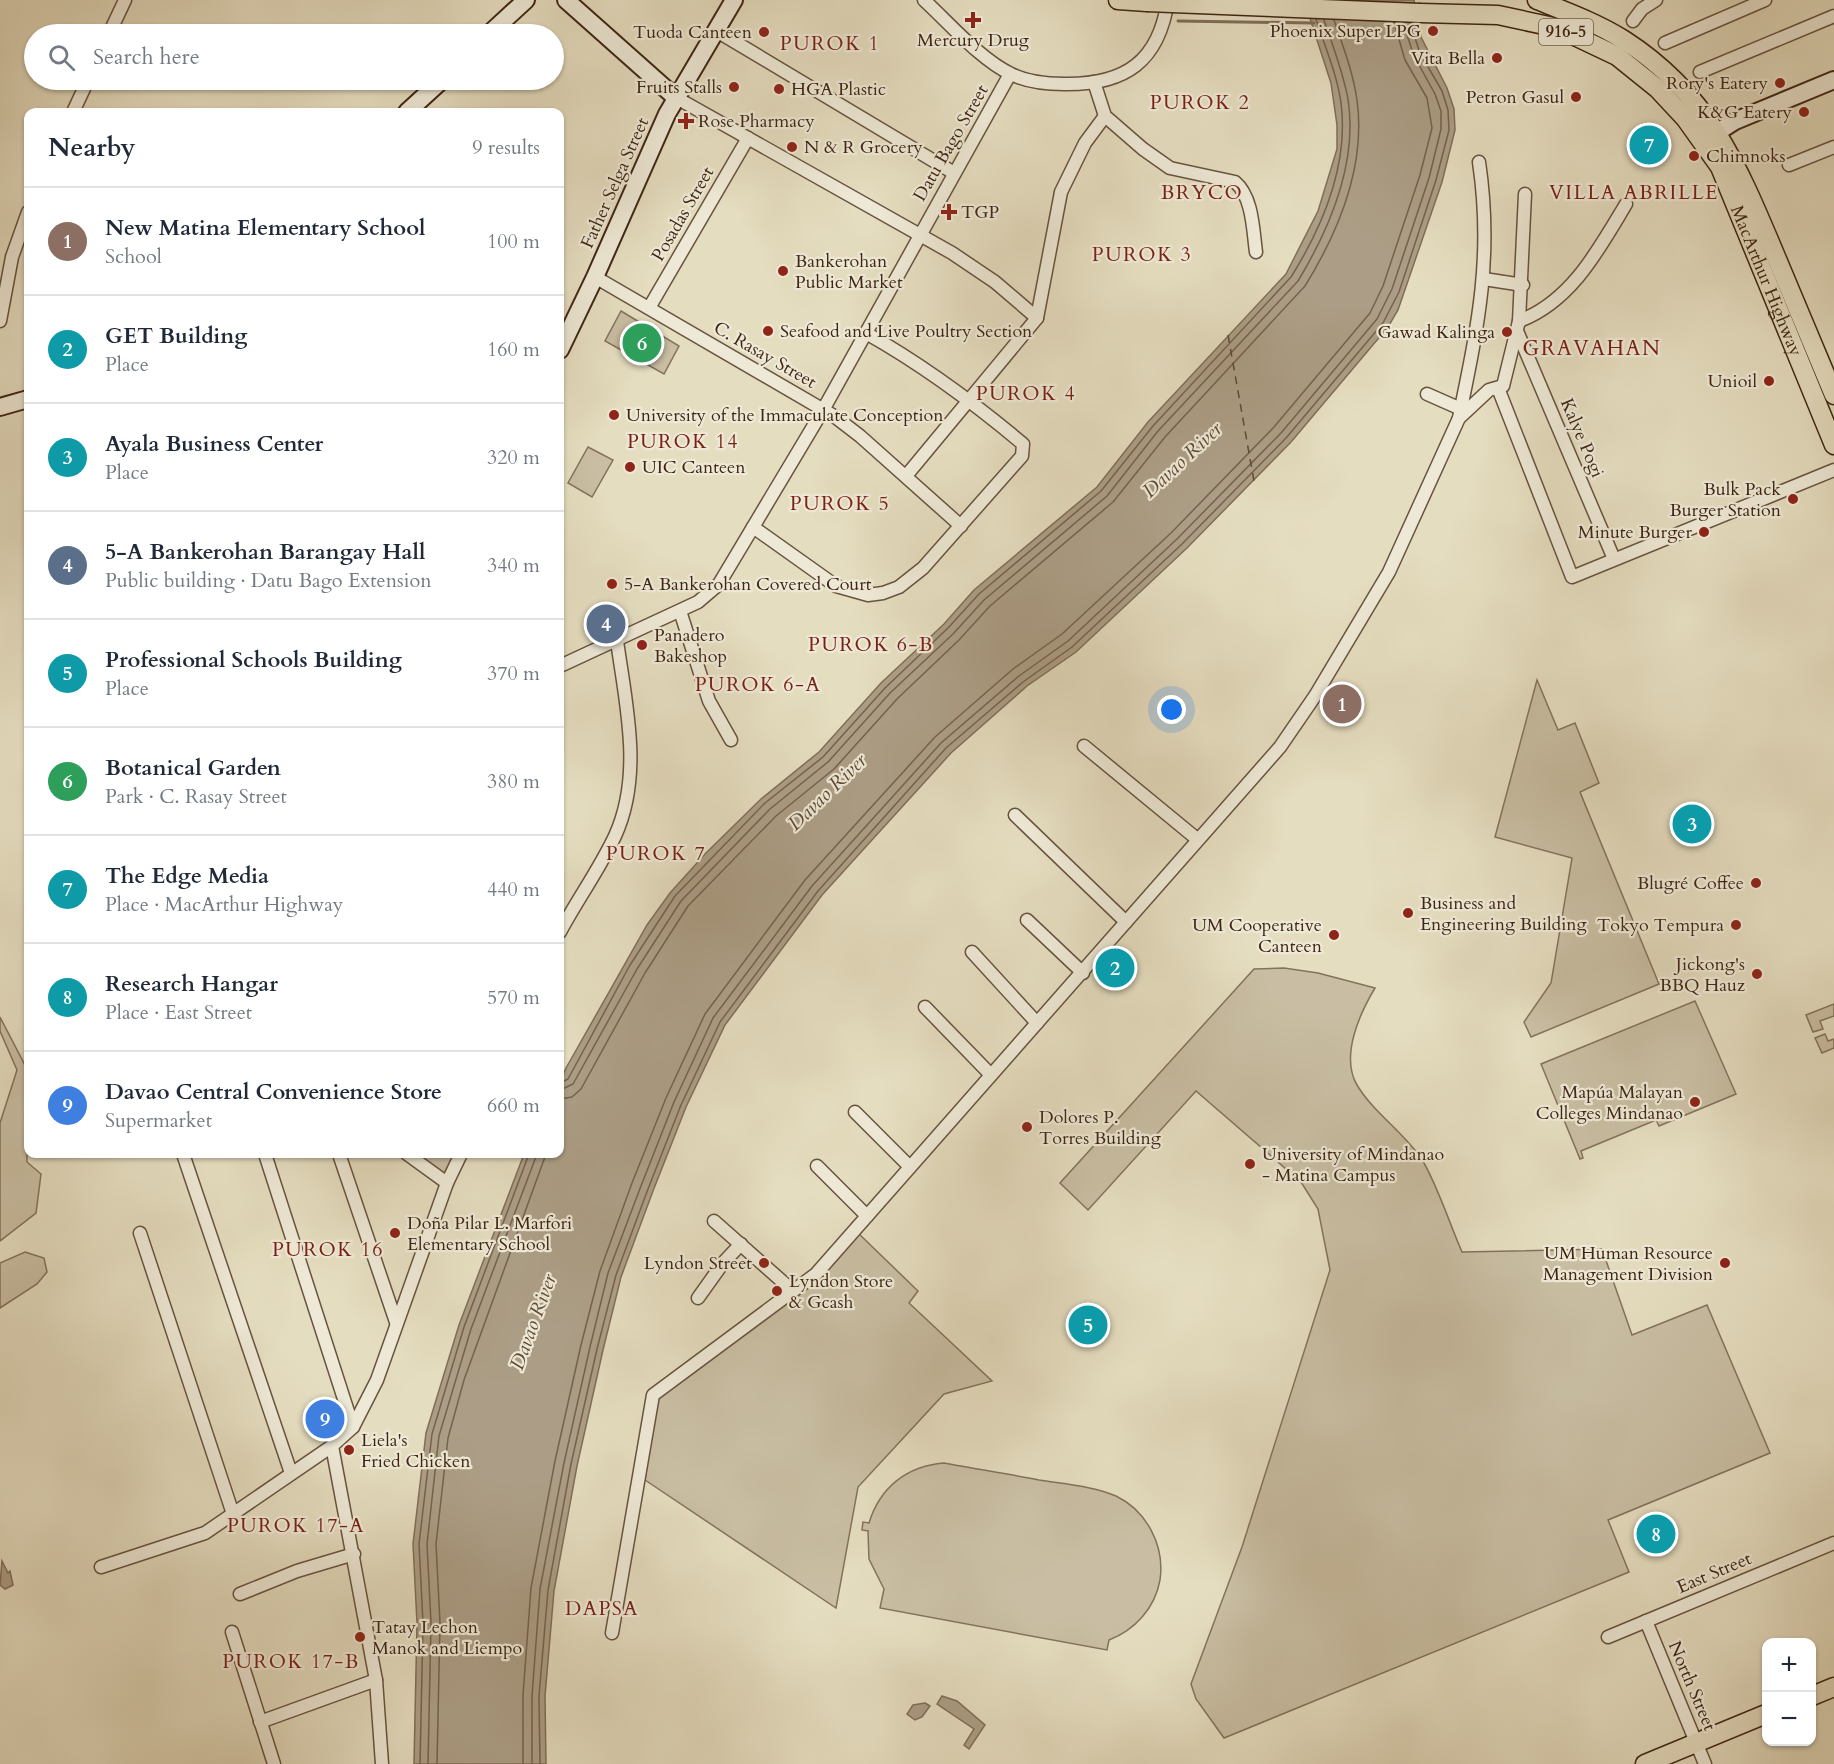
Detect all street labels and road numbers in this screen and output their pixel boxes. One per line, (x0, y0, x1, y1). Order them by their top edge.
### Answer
road number: 916-5 (1539, 19, 1593, 45)
street label: Datu Bago Street (907, 80, 995, 206)
street label: Father Selga Street (575, 113, 655, 252)
street label: Posadas Street (646, 162, 720, 266)
street label: MacArthur Highway (1724, 201, 1809, 360)
street label: C. Rasay Street (709, 315, 821, 395)
street label: Kalye Pogi (1554, 395, 1610, 481)
street label: East Street (1673, 1546, 1755, 1600)
street label: North Street (1662, 1637, 1722, 1735)

